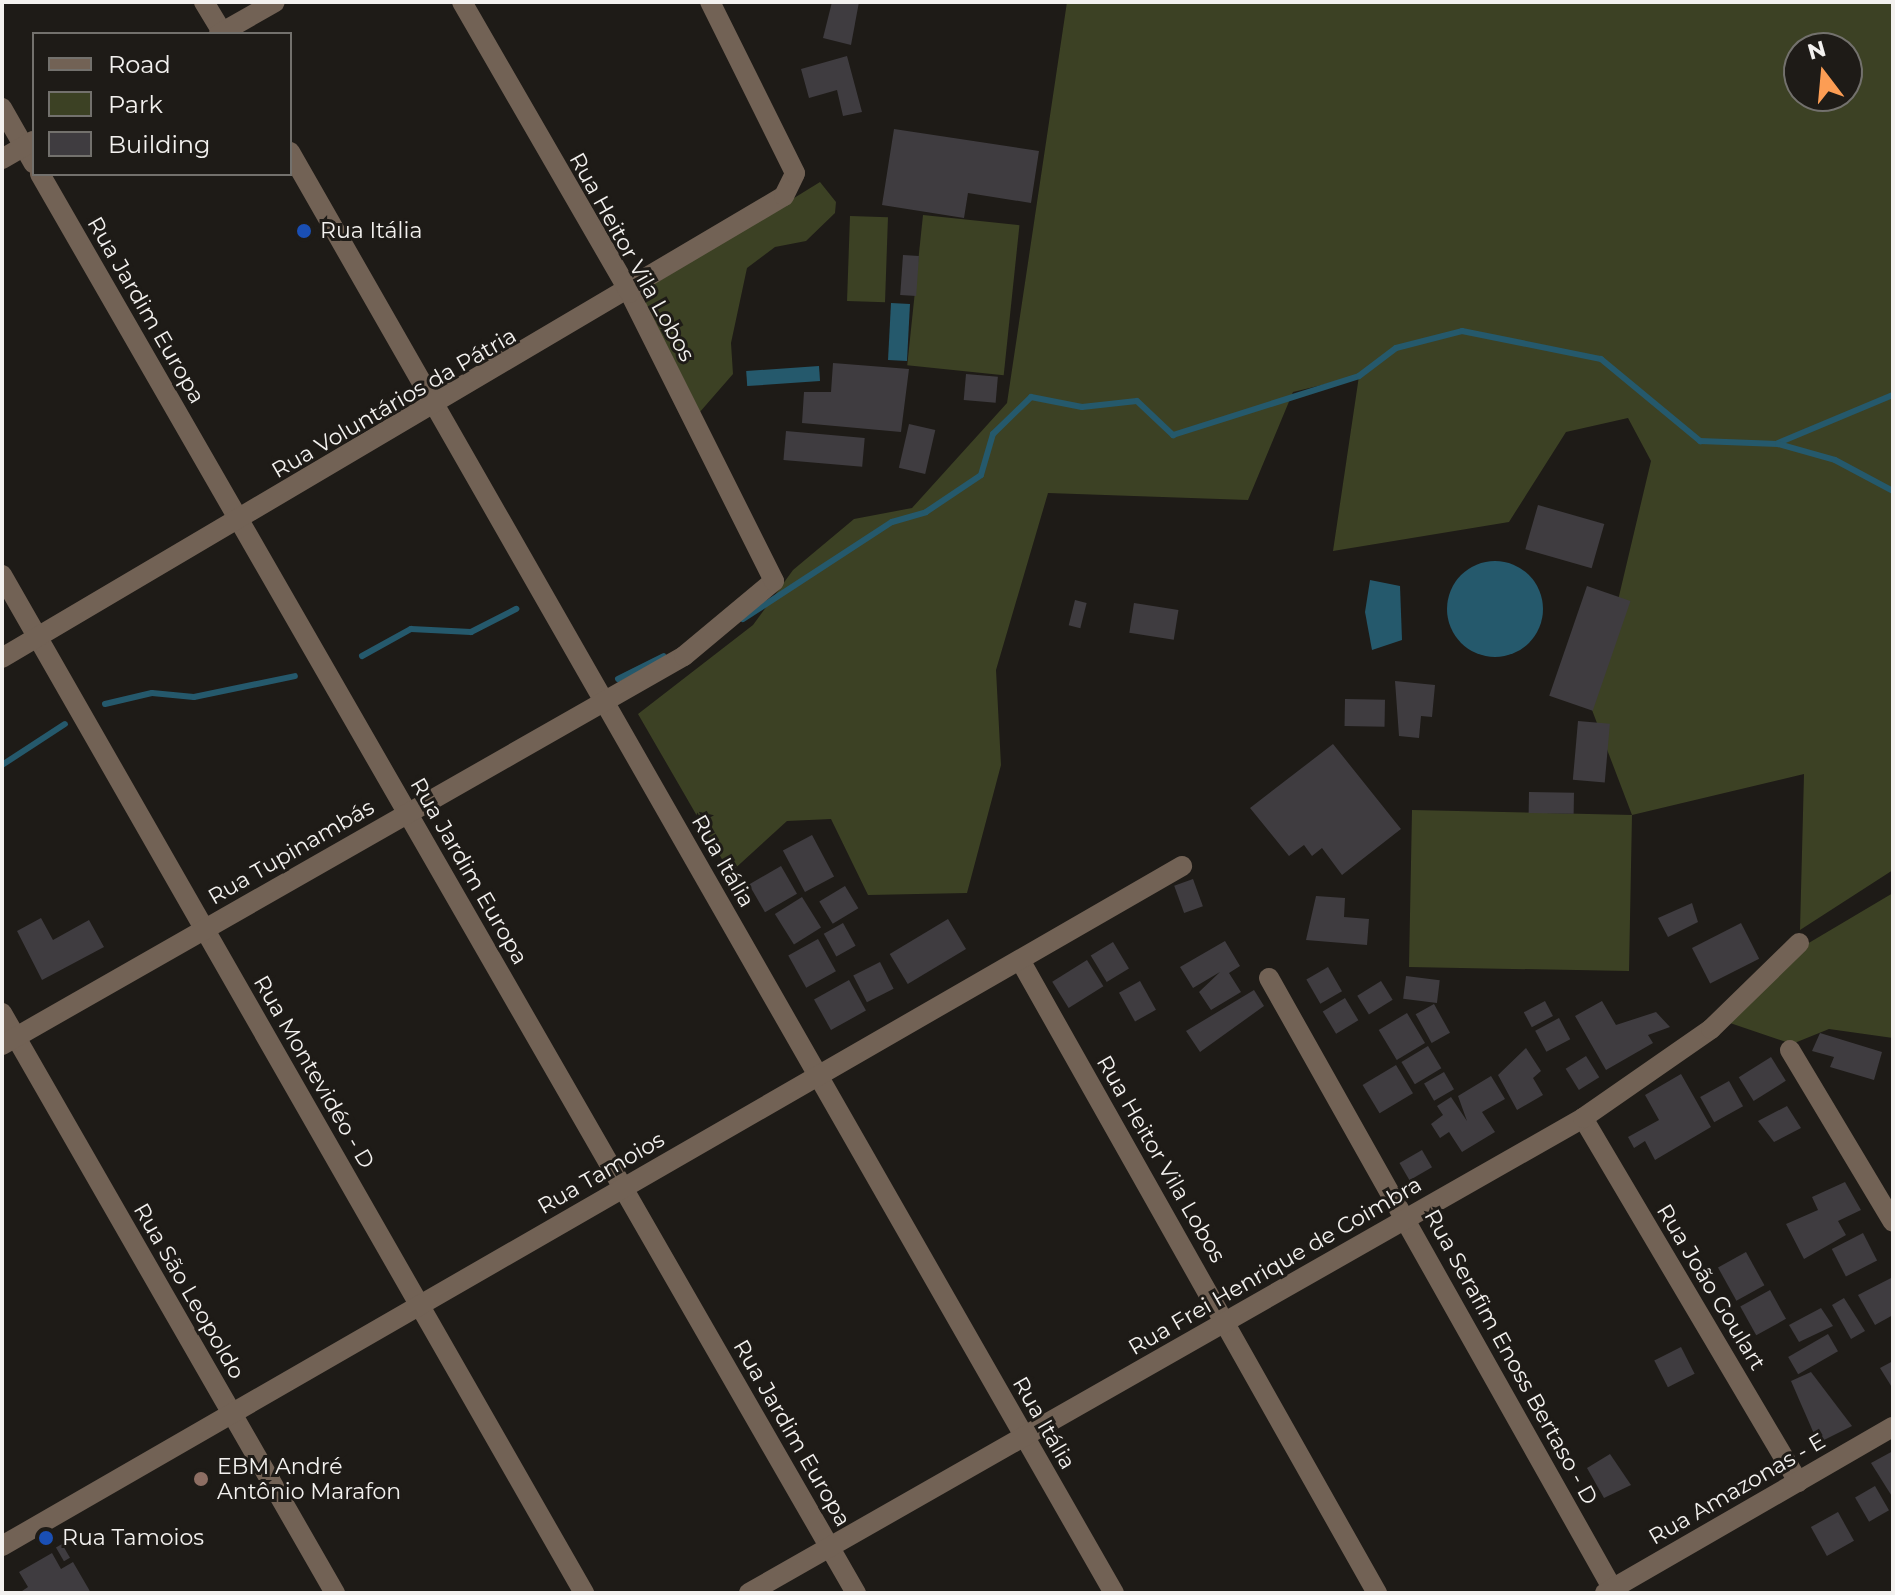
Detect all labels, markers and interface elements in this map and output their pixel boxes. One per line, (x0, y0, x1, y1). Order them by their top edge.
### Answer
legend (32, 32, 292, 176)
north arrow (1783, 32, 1863, 112)
text: N (1805, 35, 1829, 66)
text: Road (108, 50, 171, 79)
text: Park (108, 90, 163, 119)
text: Building (108, 130, 211, 159)
street label: Rua Heitor Vila Lobos (564, 148, 700, 366)
street label: Rua Jardim Europa (82, 212, 210, 408)
place label: Rua Itália (320, 218, 422, 244)
marker: Rua Itália (295, 222, 313, 240)
street label: Rua Voluntários da Pátria (267, 322, 521, 484)
street label: Rua Jardim Europa (405, 773, 533, 969)
street label: Rua Tupinambás (203, 794, 379, 910)
street label: Rua Itália (686, 810, 760, 912)
street label: Rua Montevidéo - D (248, 971, 380, 1173)
street label: Rua Heitor Vila Lobos (1091, 1051, 1231, 1267)
street label: Rua Tamoios (533, 1126, 669, 1220)
street label: Rua Frei Henrique de Coimbra (1124, 1171, 1426, 1361)
street label: Rua São Leopoldo (128, 1198, 250, 1384)
street label: Rua João Goulart (1651, 1199, 1771, 1375)
street label: Rua Serafim Enoss Bertaso - D (1419, 1205, 1603, 1509)
street label: Rua Jardim Europa (728, 1335, 856, 1531)
street label: Rua Itália (1007, 1372, 1081, 1474)
street label: Rua Amazonas - E (1644, 1428, 1830, 1550)
place label: EBM André Antônio Marafon (217, 1453, 401, 1504)
marker: EBM André Antônio Marafon (192, 1470, 210, 1488)
place label: Rua Tamoios (62, 1525, 204, 1551)
marker: Rua Tamoios (37, 1529, 55, 1547)

